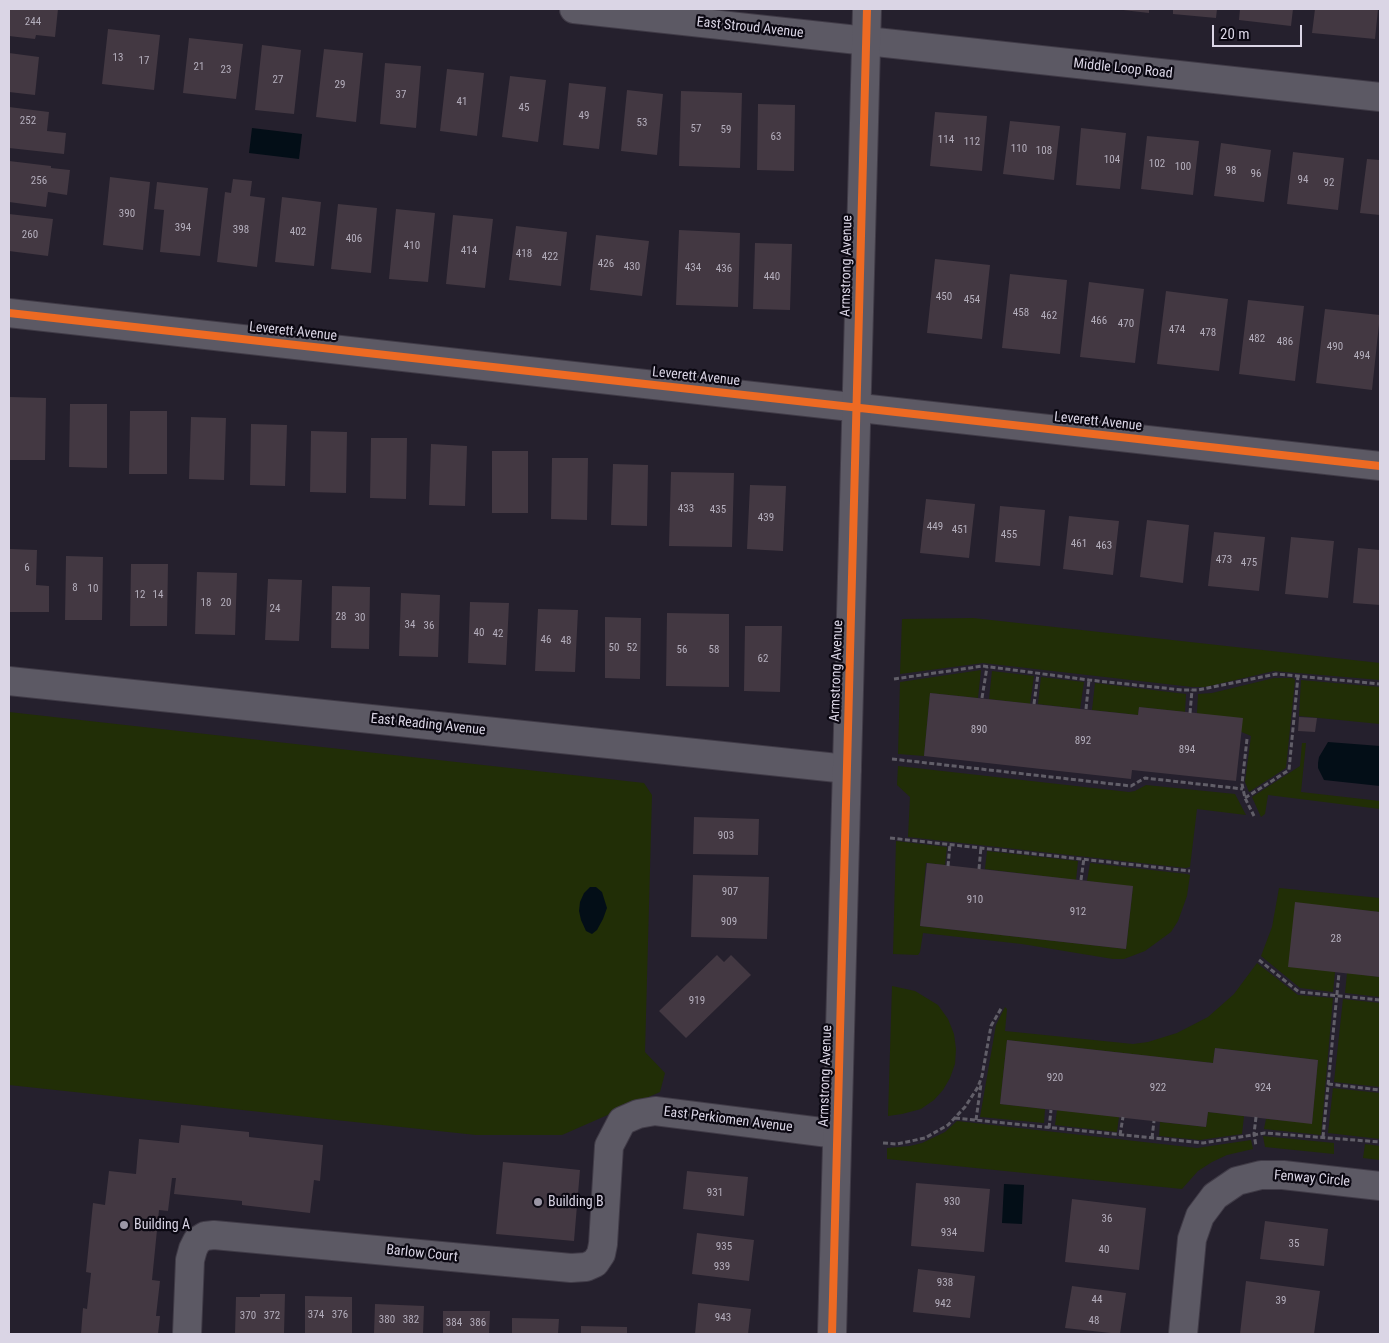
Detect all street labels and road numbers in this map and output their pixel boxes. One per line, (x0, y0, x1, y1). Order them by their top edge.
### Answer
street label: East Stroud Avenue (696, 14, 804, 42)
street label: Middle Loop Road (1073, 55, 1173, 83)
street label: Armstrong Avenue (838, 215, 856, 317)
street label: Leverett Avenue (248, 319, 338, 345)
street label: Leverett Avenue (651, 364, 741, 390)
street label: Leverett Avenue (1053, 409, 1143, 435)
street label: Armstrong Avenue (827, 620, 847, 722)
street label: East Reading Avenue (370, 711, 486, 739)
street label: Armstrong Avenue (816, 1025, 836, 1127)
street label: East Perkiomen Avenue (663, 1104, 793, 1136)
street label: Fenway Circle (1273, 1167, 1351, 1191)
street label: Barlow Court (385, 1242, 459, 1266)

